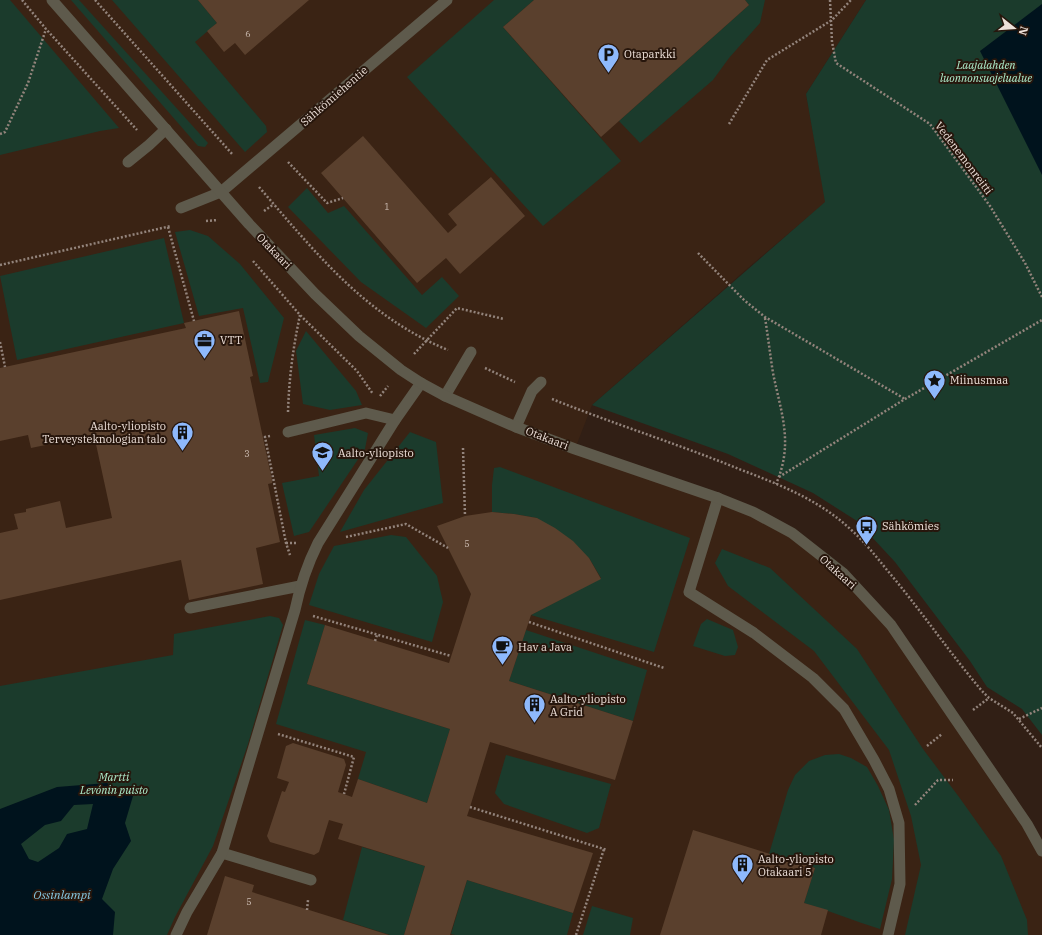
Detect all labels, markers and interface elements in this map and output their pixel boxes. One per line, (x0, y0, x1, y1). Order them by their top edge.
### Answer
north arrow (994, 8, 1034, 48)
text: N (1016, 25, 1032, 37)
house number: 6 (245, 28, 251, 39)
parking icon: Otaparkki (595, 41, 621, 74)
place label: Otaparkki (624, 47, 676, 61)
park label: Laajalahden luonnonsuojelualue (940, 58, 1032, 85)
street label: Sähkömiehentie (297, 63, 371, 129)
street label: Vedenemonreitti (932, 119, 996, 197)
house number: 1 (384, 201, 390, 212)
street label: Otakaari (253, 230, 295, 272)
office icon: VTT (192, 327, 218, 360)
place label: VTT (220, 333, 242, 347)
place icon: Miinusmaa (922, 367, 948, 400)
place label: Miinusmaa (950, 373, 1008, 387)
place label: Aalto-yliopisto Terveysteknologian talo (42, 419, 166, 446)
building icon: Aalto-yliopisto Terveysteknologian talo (169, 419, 195, 452)
street label: Otakaari (524, 423, 571, 453)
school or university icon: Aalto-yliopisto (310, 440, 336, 473)
place label: Aalto-yliopisto (338, 446, 414, 460)
house number: 3 (244, 448, 250, 459)
bus stop icon: Sähkömies (854, 513, 880, 546)
place label: Sähkömies (882, 519, 939, 533)
house number: 5 (464, 538, 470, 549)
street label: Otakaari (817, 552, 860, 592)
cafe icon: Hav a Java (490, 634, 516, 667)
place label: Hav a Java (518, 640, 572, 654)
building icon: Aalto-yliopisto A Grid (521, 692, 547, 725)
place label: Aalto-yliopisto A Grid (550, 692, 626, 719)
park label: Martti Levónin puisto (79, 770, 149, 797)
building icon: Aalto-yliopisto Otakaari 5 (729, 852, 755, 885)
place label: Aalto-yliopisto Otakaari 5 (758, 852, 834, 879)
water label: Ossinlampi (33, 887, 91, 902)
house number: 5 (246, 896, 252, 907)

